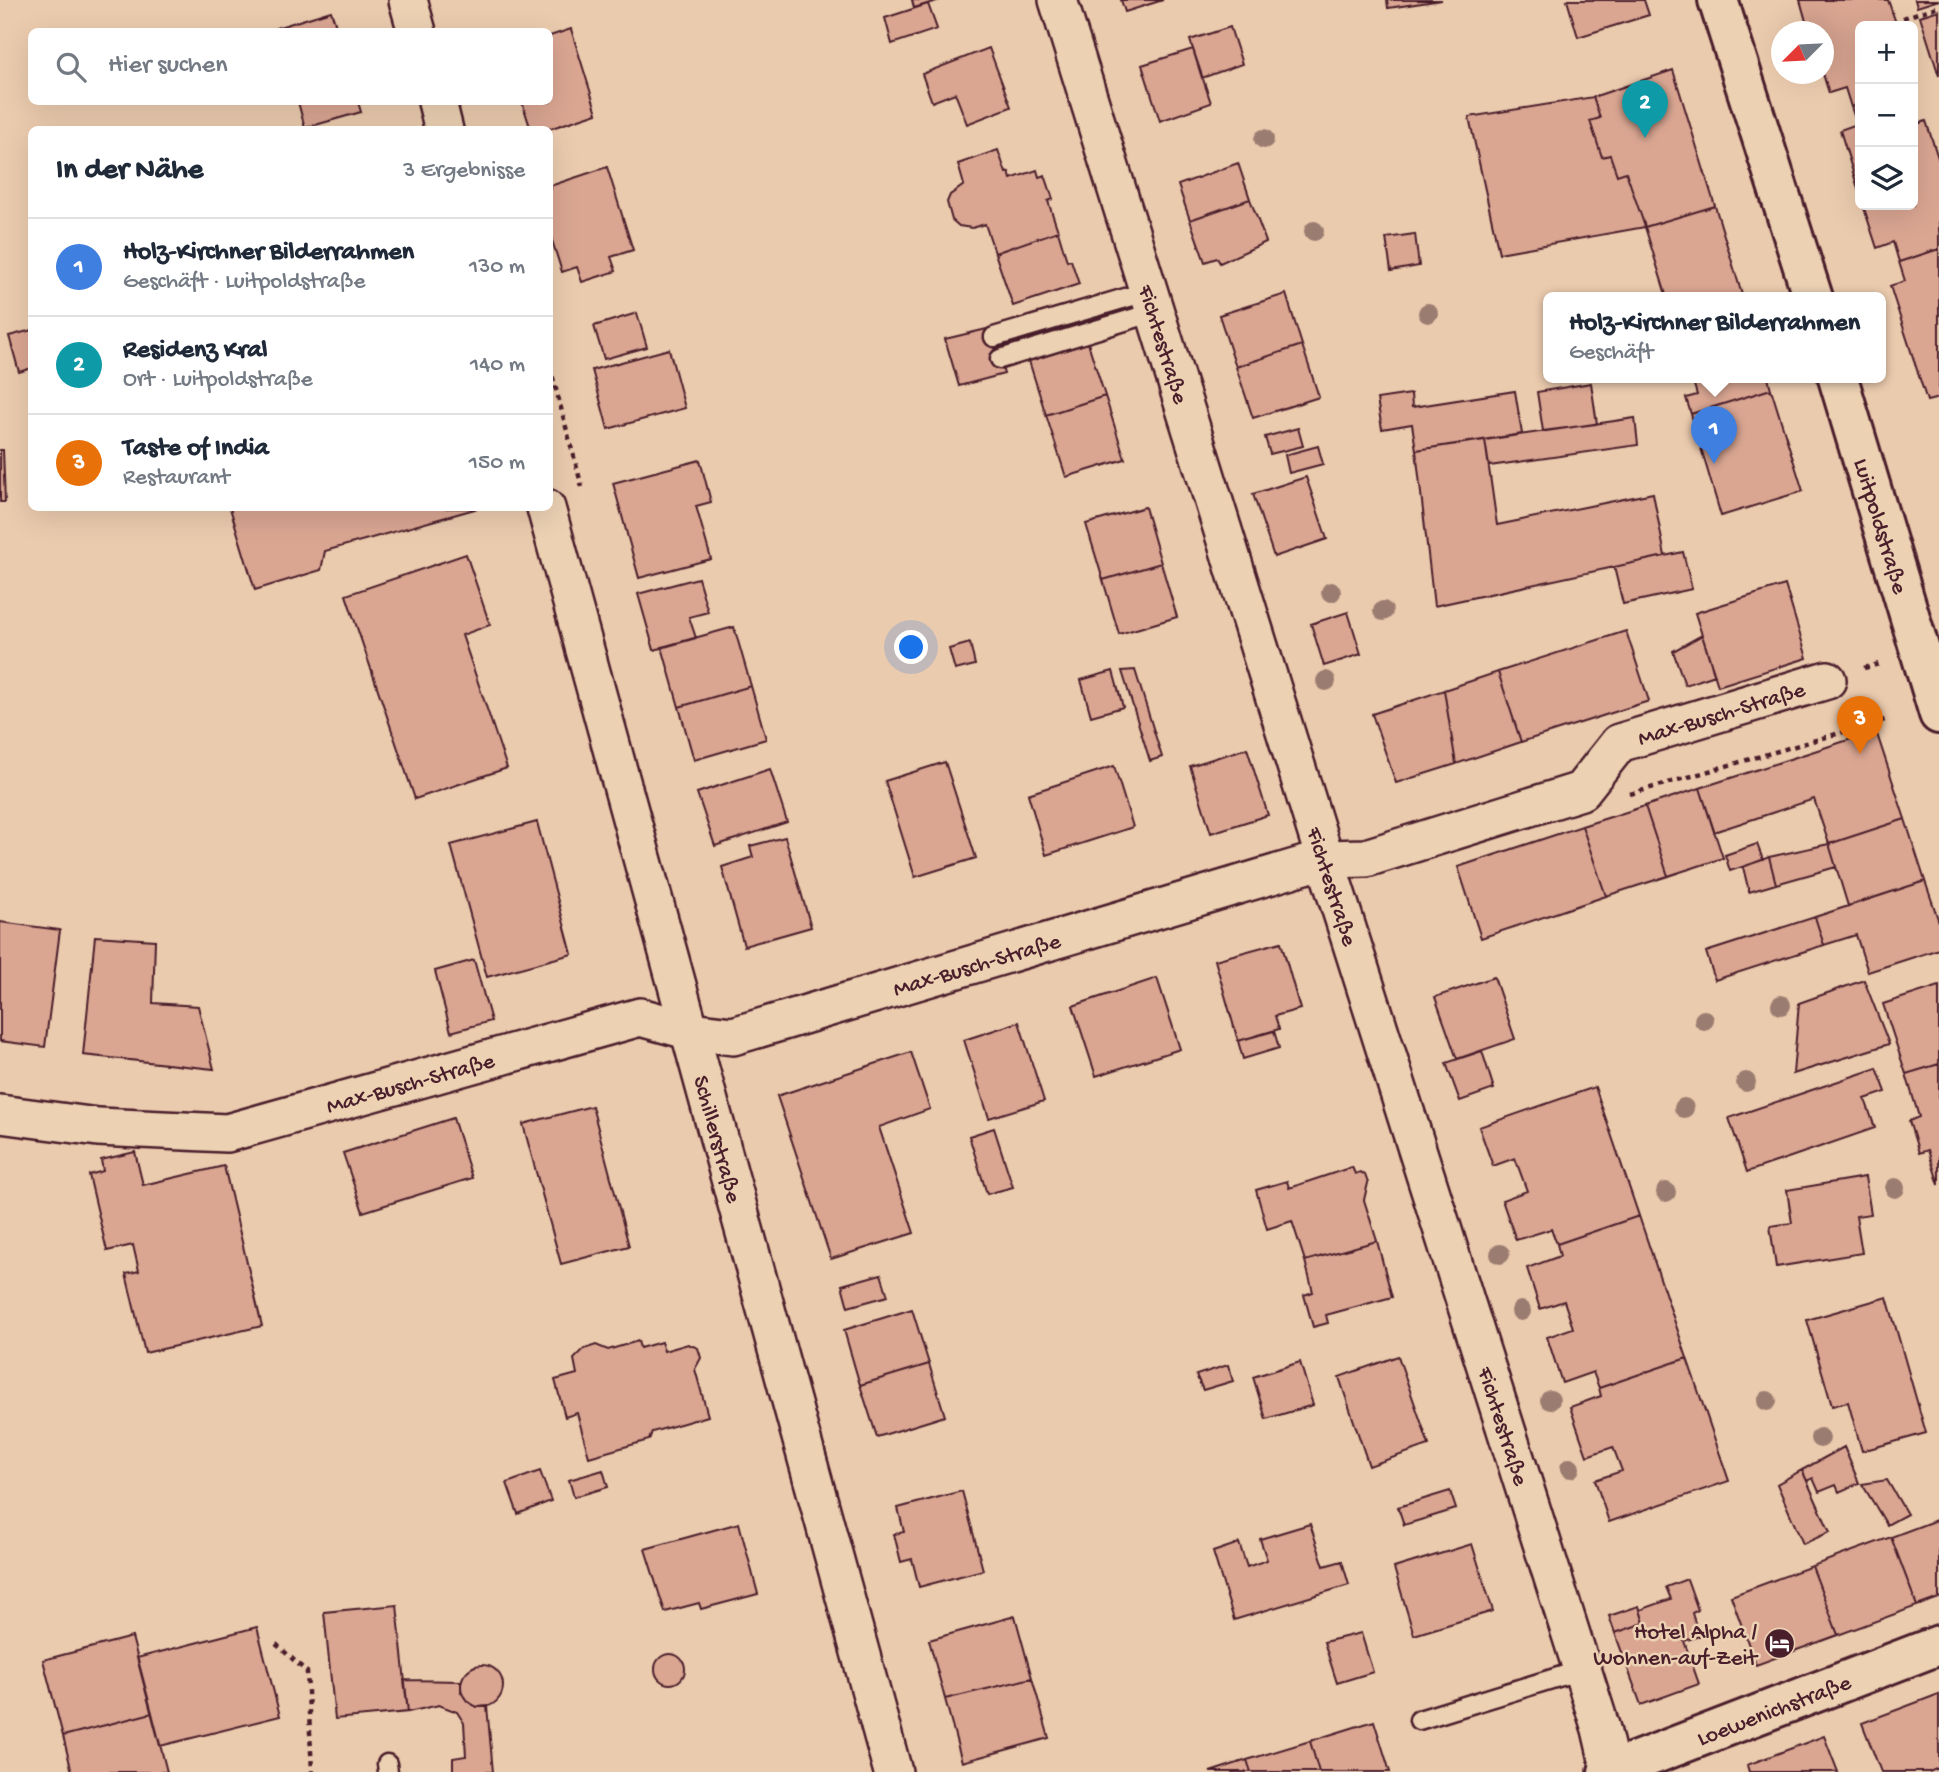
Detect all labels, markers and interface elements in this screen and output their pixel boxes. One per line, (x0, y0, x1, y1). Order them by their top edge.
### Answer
north arrow (1771, 21, 1834, 84)
map controls (1855, 21, 1918, 210)
button: + (1855, 21, 1918, 84)
search box (28, 28, 553, 105)
icon: search (52, 48, 90, 86)
text: Hier suchen (108, 51, 228, 82)
pin: 2 (1622, 80, 1668, 138)
button: − (1855, 84, 1918, 147)
button: layers (1855, 147, 1918, 210)
text: In der Nähe (56, 154, 203, 189)
text: 3 Ergebnisse (403, 158, 525, 185)
text: Holz-Kirchner Bilderrahmen (123, 238, 414, 269)
text: 1 (74, 254, 84, 281)
text: 130 m (469, 254, 525, 281)
text: Geschäft · Luitpoldstraße (123, 269, 365, 296)
street label: Fichtestraße (1130, 281, 1193, 409)
popup (1543, 292, 1886, 383)
text: Holz-Kirchner Bilderrahmen (1569, 309, 1860, 340)
text: Residenz Kral (123, 336, 268, 367)
text: Geschäft (1569, 340, 1653, 367)
text: 2 (73, 352, 85, 379)
text: 140 m (470, 352, 525, 379)
text: Ort · Luitpoldstraße (123, 367, 313, 394)
pin: 1 (1691, 406, 1737, 464)
text: Taste of India (123, 434, 269, 465)
text: 3 (73, 450, 85, 477)
text: 150 m (469, 450, 525, 477)
street label: Luitpoldstraße (1846, 456, 1912, 599)
text: Restaurant (123, 465, 230, 492)
your location (894, 630, 928, 664)
street label: Max-Busch-Straße (1635, 677, 1810, 754)
pin: 3 (1837, 696, 1883, 754)
street label: Fichtestraße (1299, 824, 1362, 951)
street label: Max-Busch-Straße (890, 929, 1065, 1004)
street label: Max-Busch-Straße (324, 1048, 499, 1121)
street label: Schillerstraße (685, 1073, 746, 1207)
street label: Fichtestraße (1470, 1363, 1533, 1490)
place label: Hotel Alpha / Wohnen-auf-Zeit (1593, 1620, 1759, 1673)
hotel icon: Hotel Alpha / Wohnen-auf-Zeit (1763, 1626, 1797, 1660)
street label: Loewenichstraße (1694, 1670, 1856, 1754)

